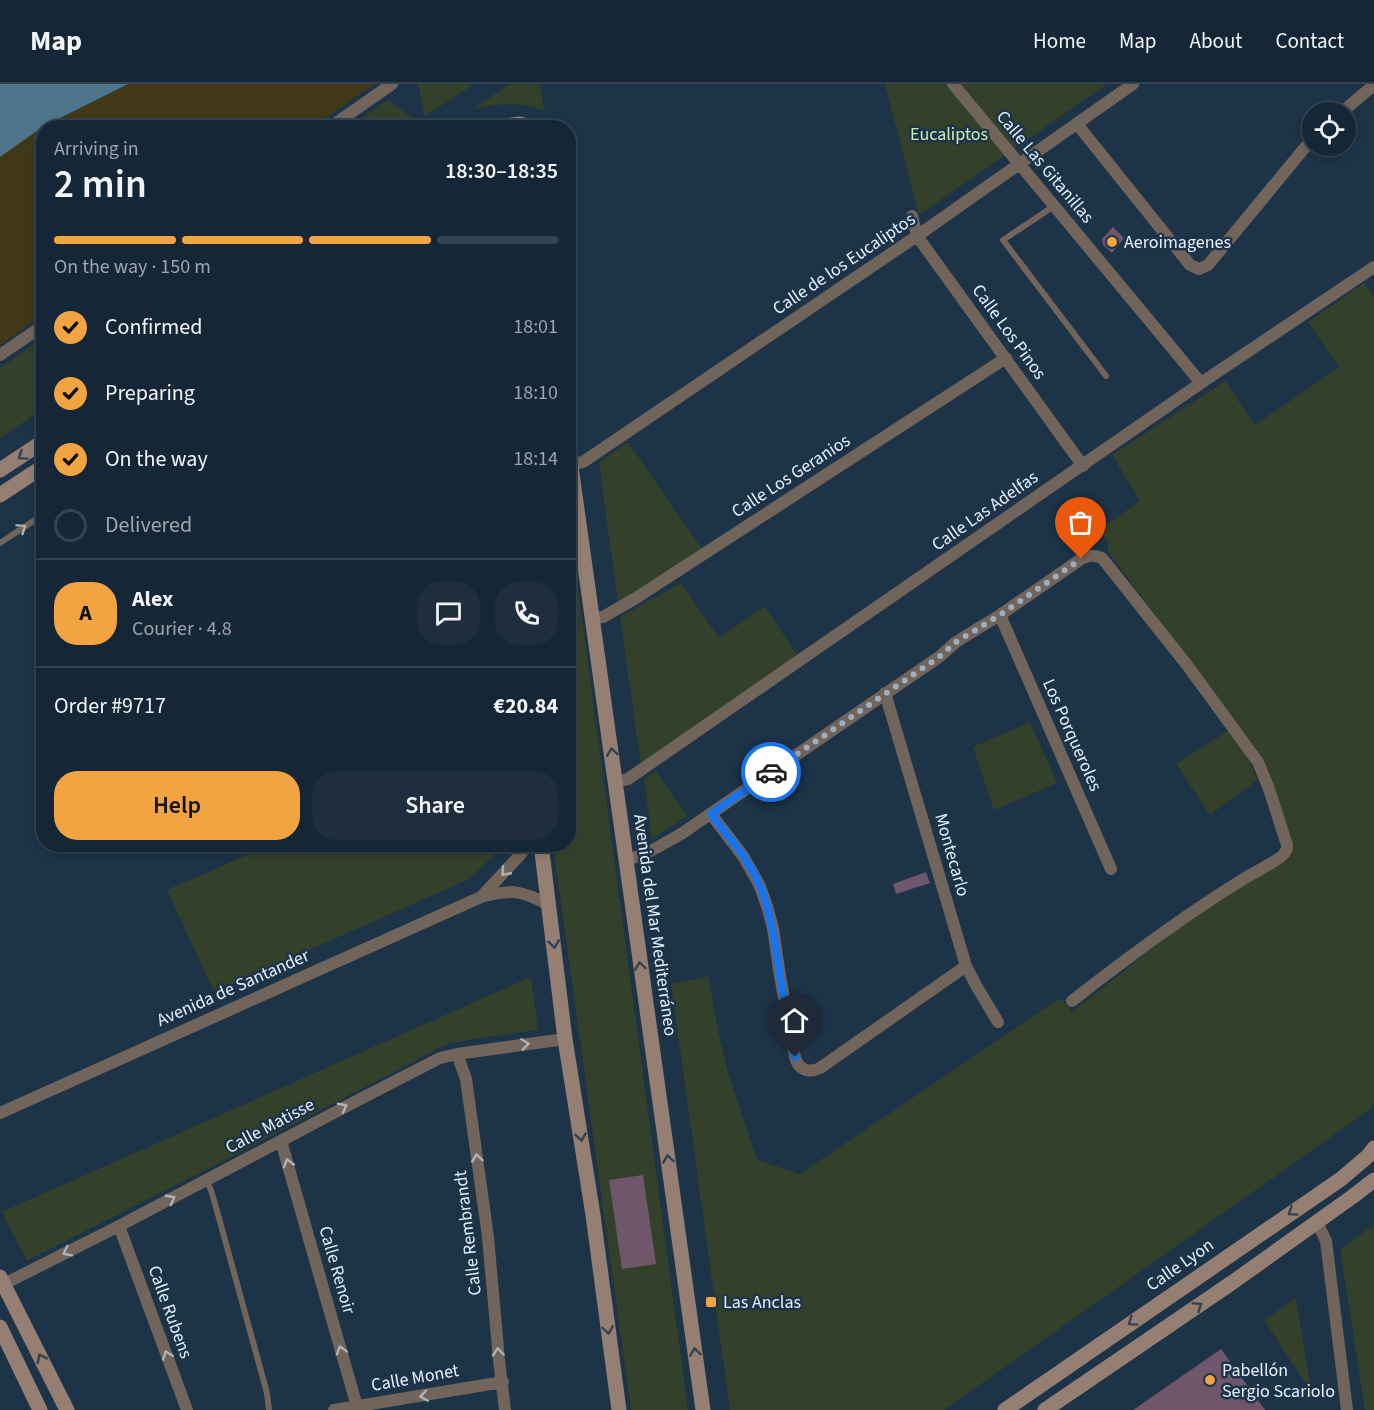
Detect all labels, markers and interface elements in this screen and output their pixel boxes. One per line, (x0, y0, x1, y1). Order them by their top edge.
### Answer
text: Map (30, 21, 82, 61)
text: Home (1033, 26, 1086, 56)
text: Map (1119, 26, 1157, 56)
text: About (1190, 26, 1242, 56)
text: Contact (1275, 26, 1344, 56)
map controls (1302, 102, 1356, 156)
button: locate (1302, 102, 1356, 156)
street label: Calle Las Gitanillas (990, 105, 1100, 229)
park label: Eucaliptos (910, 122, 988, 147)
text: Arriving in (54, 135, 139, 163)
text: 18:30–18:35 (445, 155, 558, 187)
text: 2 min (54, 157, 147, 213)
street label: Calle de los Eucaliptos (768, 207, 920, 321)
place label: Aeroimagenes (1124, 230, 1231, 255)
marker: Aeroimagenes (1105, 235, 1119, 249)
text: On the way · 150 m (54, 253, 211, 281)
street label: Calle Los Pinos (966, 279, 1052, 385)
icon: check (54, 311, 87, 344)
text: Confirmed (105, 311, 202, 343)
text: 18:01 (513, 313, 558, 341)
icon: check (54, 377, 87, 410)
text: Preparing (105, 377, 195, 409)
text: 18:10 (513, 379, 558, 407)
street label: Calle Los Geranios (727, 428, 855, 524)
icon: check (54, 443, 87, 476)
text: On the way (105, 443, 208, 475)
text: 18:14 (513, 445, 558, 473)
one-way arrow (17, 448, 28, 459)
street label: Calle Las Adelfas (927, 465, 1043, 557)
pin (1055, 497, 1106, 559)
icon: bag (1064, 506, 1097, 539)
text: Delivered (105, 509, 192, 541)
one-way arrow (15, 525, 26, 536)
button: chat (417, 582, 480, 645)
button: phone (495, 582, 558, 645)
text: Alex (132, 583, 173, 615)
text: A (79, 597, 92, 629)
text: Courier · 4.8 (132, 615, 232, 643)
street label: Los Porqueroles (1036, 675, 1108, 795)
text: Order #9717 (54, 690, 166, 722)
text: €20.84 (493, 690, 558, 722)
courier (741, 742, 801, 802)
one-way arrow (606, 747, 618, 756)
icon: car (755, 756, 788, 789)
button: Help (54, 771, 300, 840)
button: Share (312, 771, 558, 840)
street label: Montecarlo (928, 811, 976, 899)
street label: Avenida del Mar Mediterráneo (627, 812, 683, 1038)
one-way arrow (501, 865, 512, 875)
one-way arrow (548, 940, 560, 949)
street label: Avenida de Santander (153, 943, 314, 1033)
one-way arrow (635, 961, 647, 970)
pin (769, 995, 820, 1057)
icon: home (778, 1004, 811, 1037)
one-way arrow (521, 1039, 530, 1051)
street label: Calle Matisse (221, 1092, 319, 1160)
one-way arrow (337, 1103, 348, 1115)
one-way arrow (574, 1133, 586, 1142)
one-way arrow (471, 1154, 483, 1163)
one-way arrow (662, 1154, 674, 1164)
one-way arrow (283, 1158, 295, 1169)
street label: Calle Rembrandt (448, 1169, 488, 1297)
one-way arrow (165, 1195, 175, 1206)
one-way arrow (1288, 1205, 1299, 1216)
street label: Calle Renoir (313, 1223, 362, 1318)
street label: Calle Lyon (1141, 1233, 1219, 1297)
one-way arrow (62, 1245, 73, 1257)
street label: Calle Rubens (142, 1262, 198, 1362)
place label: Las Anclas (723, 1290, 801, 1315)
marker: Las Anclas (704, 1295, 718, 1309)
one-way arrow (1191, 1302, 1202, 1313)
one-way arrow (1128, 1315, 1138, 1327)
one-way arrow (602, 1326, 614, 1335)
one-way arrow (336, 1345, 348, 1356)
one-way arrow (492, 1347, 505, 1357)
one-way arrow (689, 1347, 701, 1357)
one-way arrow (161, 1350, 174, 1361)
one-way arrow (36, 1353, 48, 1364)
street label: Calle Monet (369, 1358, 461, 1398)
place label: Pabellón Sergio Scariolo (1222, 1358, 1335, 1404)
marker: Pabellón Sergio Scariolo (1203, 1373, 1217, 1387)
one-way arrow (420, 1389, 429, 1401)

